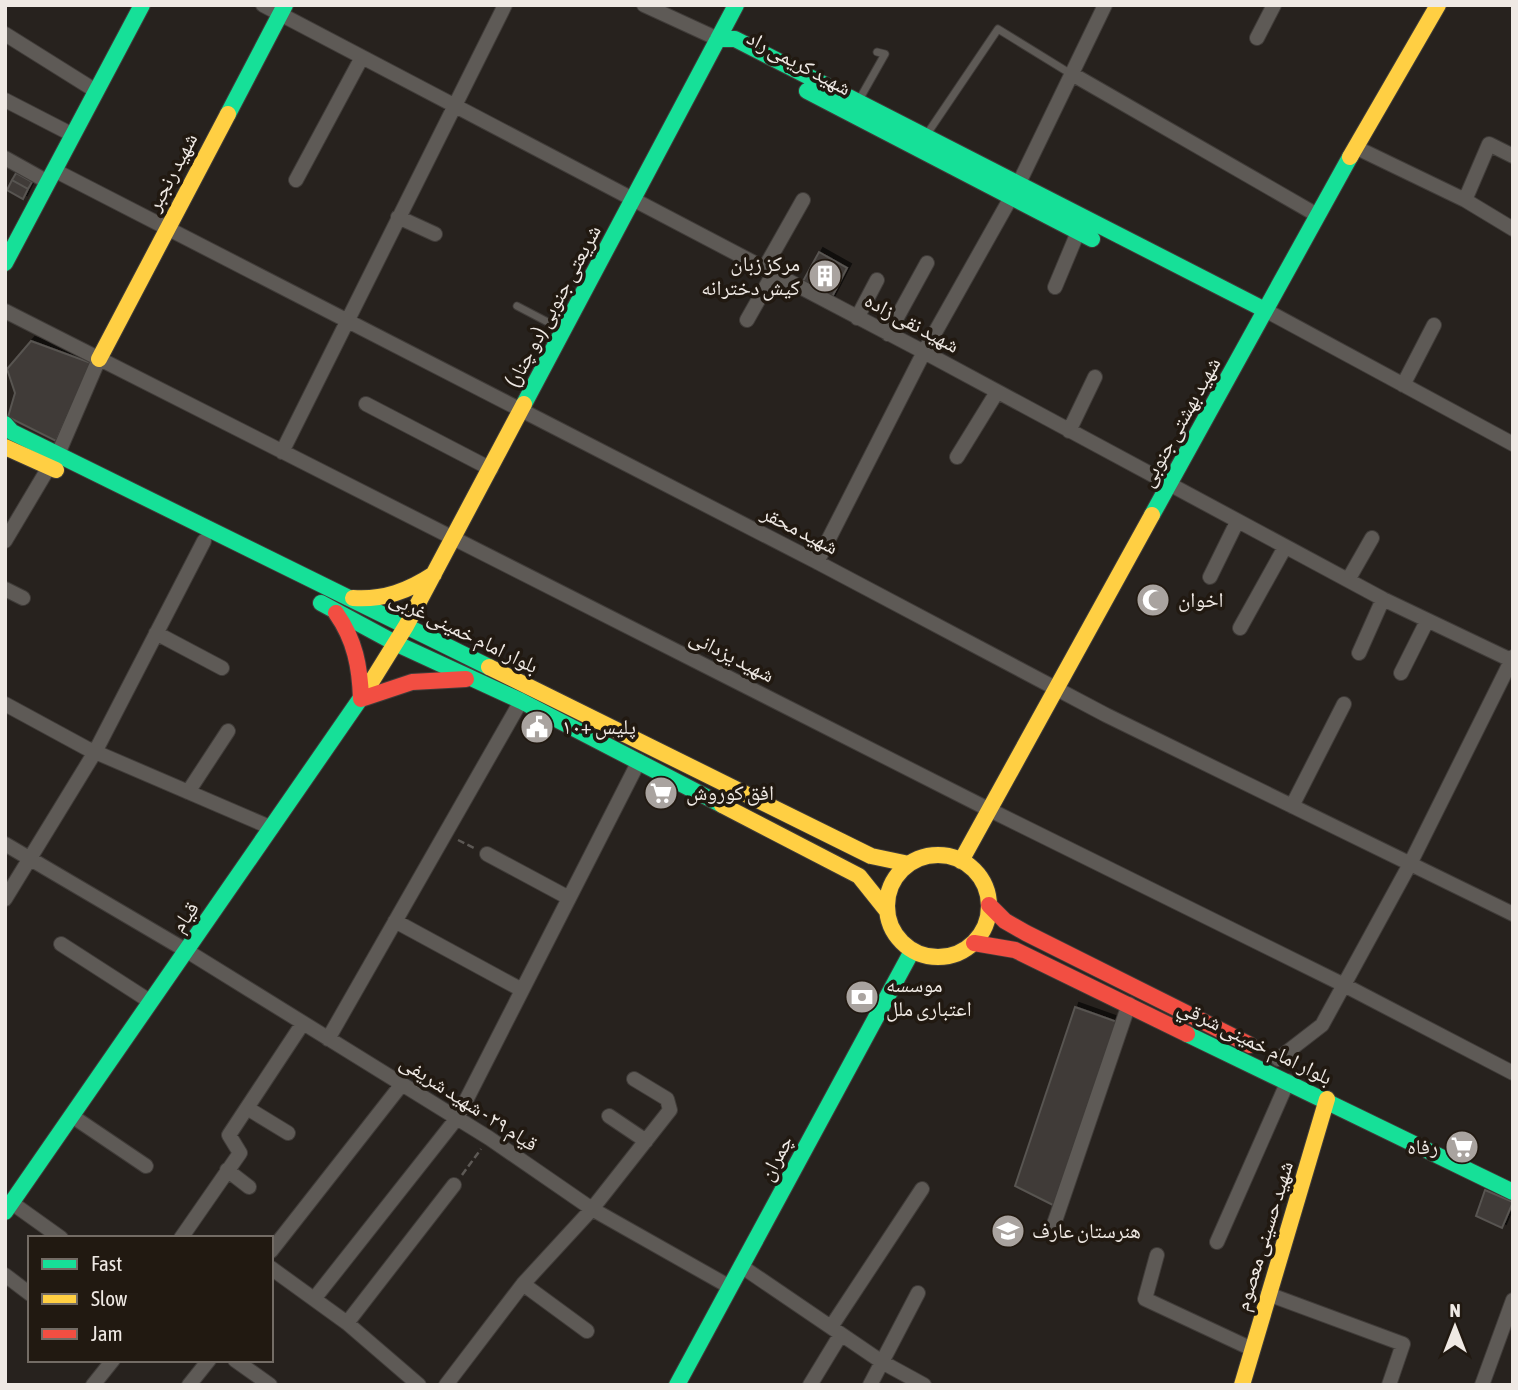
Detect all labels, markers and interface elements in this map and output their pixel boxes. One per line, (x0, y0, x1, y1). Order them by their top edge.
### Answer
street label: شهید کریمی راد (742, 25, 856, 101)
street label: شهید رنجبر (140, 129, 202, 216)
street label: شریعتی جنوبی (دو چنار) (499, 221, 607, 391)
place label: مرکز زبان کیش دخترانه (701, 251, 800, 301)
building icon: مرکز زبان کیش دخترانه (806, 257, 844, 295)
street label: شهید نقی زاده (860, 287, 964, 359)
street label: شهید بهشتی جنوبی (1134, 353, 1226, 491)
street label: شهید محقر (757, 499, 843, 559)
mosque icon: اخوان (1134, 581, 1172, 619)
street label: بلوار امام خمینی غربی (385, 585, 543, 680)
place label: اخوان (1178, 587, 1224, 612)
street label: شهید یزدانی (685, 624, 779, 688)
public building icon: پلیس +۱۰ (518, 708, 556, 746)
place label: پلیس +۱۰ (562, 714, 636, 740)
supermarket icon: افق کوروش (642, 774, 680, 812)
place label: افق کوروش (686, 780, 774, 806)
street label: قیام (165, 896, 206, 938)
place label: موسسه اعتباری ملل (886, 972, 972, 1022)
bank icon: موسسه اعتباری ملل (843, 978, 881, 1016)
street label: بلوار امام خمینی شرقي (1172, 993, 1336, 1094)
street label: قیام ۲۹ - شهید شریفی (395, 1049, 543, 1158)
supermarket icon: رفاه (1443, 1128, 1481, 1166)
street label: چمران (753, 1131, 798, 1185)
place label: رفاه (1407, 1134, 1438, 1158)
street label: شهید حسینی معصوم (1229, 1158, 1300, 1314)
school or university icon: هنرستان عارف (989, 1212, 1027, 1250)
place label: هنرستان عارف (1032, 1218, 1141, 1243)
legend (28, 1236, 273, 1362)
text: Fast (91, 1251, 122, 1275)
text: Slow (91, 1286, 128, 1310)
north arrow (1420, 1292, 1490, 1362)
text: N (1449, 1299, 1461, 1321)
text: Jam (91, 1321, 123, 1345)

